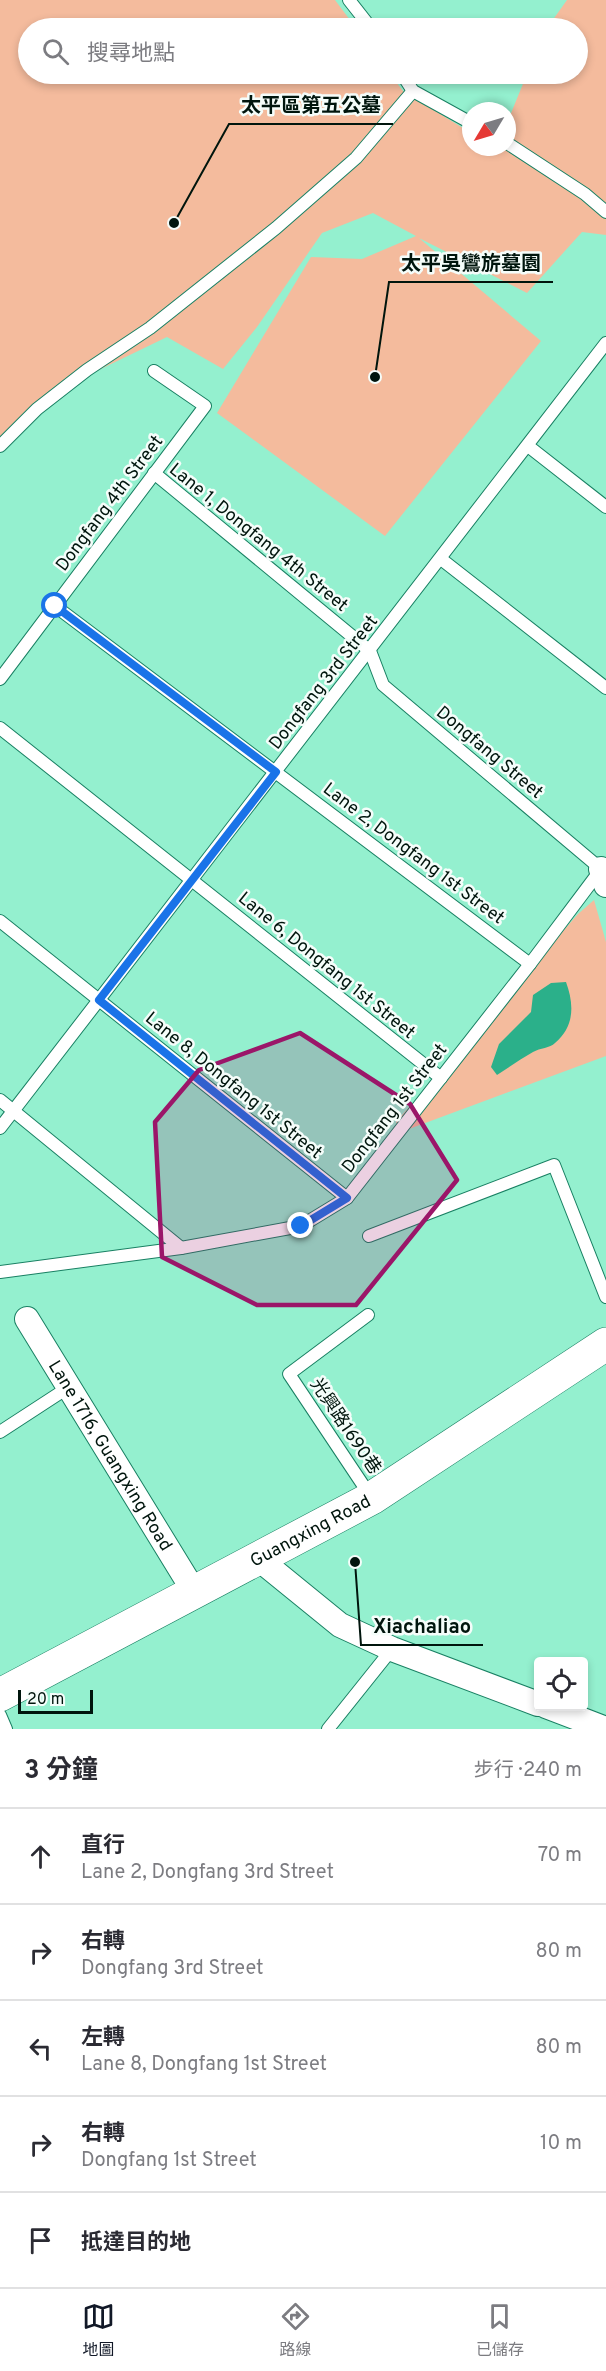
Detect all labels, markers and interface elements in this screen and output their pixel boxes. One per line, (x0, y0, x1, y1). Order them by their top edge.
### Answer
search box (18, 18, 588, 84)
icon: search (39, 35, 72, 68)
text: 搜尋地點 (87, 41, 175, 68)
callout: 太平區第五公墓 (229, 86, 393, 124)
text: 太平區第五公墓 (241, 94, 381, 120)
north arrow (462, 102, 516, 156)
callout: 太平吳鸞旂墓園 (389, 244, 553, 282)
text: 太平吳鸞旂墓園 (401, 252, 541, 278)
street label: Dongfang 4th Street (52, 431, 169, 577)
street label: Lane 1, Dongfang 4th Street (164, 459, 352, 618)
route start (41, 592, 67, 618)
street label: Dongfang 3rd Street (265, 611, 384, 755)
street label: Dongfang Street (431, 702, 547, 805)
street label: Lane 2, Dongfang 1st Street (318, 778, 509, 930)
street label: Lane 6, Dongfang 1st Street (233, 888, 419, 1045)
street label: Lane 8, Dongfang 1st Street (140, 1008, 326, 1165)
street label: Dongfang 1st Street (337, 1040, 453, 1178)
route end (287, 1212, 313, 1238)
street label: Lane 1716, Guangxing Road (42, 1357, 177, 1556)
street label: 光興路1690巷 (304, 1374, 385, 1479)
street label: Guangxing Road (247, 1491, 375, 1573)
callout: Xiachaliao (361, 1607, 483, 1645)
text: Xiachaliao (373, 1615, 471, 1641)
map controls (534, 1657, 588, 1711)
button: locate (534, 1657, 588, 1711)
scale bar (18, 1687, 93, 1714)
text: 20 m (27, 1690, 64, 1710)
text: 3 分鐘 (24, 1755, 98, 1788)
text: 步行 · 240 m (474, 1758, 582, 1784)
text: 直行 (81, 1833, 125, 1860)
icon: ahead (24, 1840, 57, 1873)
text: 70 m (538, 1843, 582, 1869)
text: Lane 2, Dongfang 3rd Street (81, 1860, 334, 1886)
text: 右轉 (81, 1929, 125, 1956)
icon: right (24, 1936, 57, 1969)
text: 80 m (536, 1939, 582, 1965)
text: Dongfang 3rd Street (81, 1956, 264, 1982)
text: 左轉 (81, 2025, 125, 2052)
icon: left (24, 2032, 57, 2065)
text: 80 m (536, 2035, 582, 2061)
text: Lane 8, Dongfang 1st Street (81, 2052, 327, 2078)
text: 右轉 (81, 2121, 125, 2148)
icon: right (24, 2128, 57, 2161)
text: 10 m (540, 2131, 582, 2157)
text: Dongfang 1st Street (81, 2148, 257, 2174)
icon: arrive (24, 2224, 57, 2257)
text: 抵達目的地 (81, 2230, 191, 2257)
tab: 地圖 (82, 2300, 115, 2361)
tab: 路線 (279, 2300, 312, 2361)
tab: 已儲存 (476, 2300, 524, 2361)

